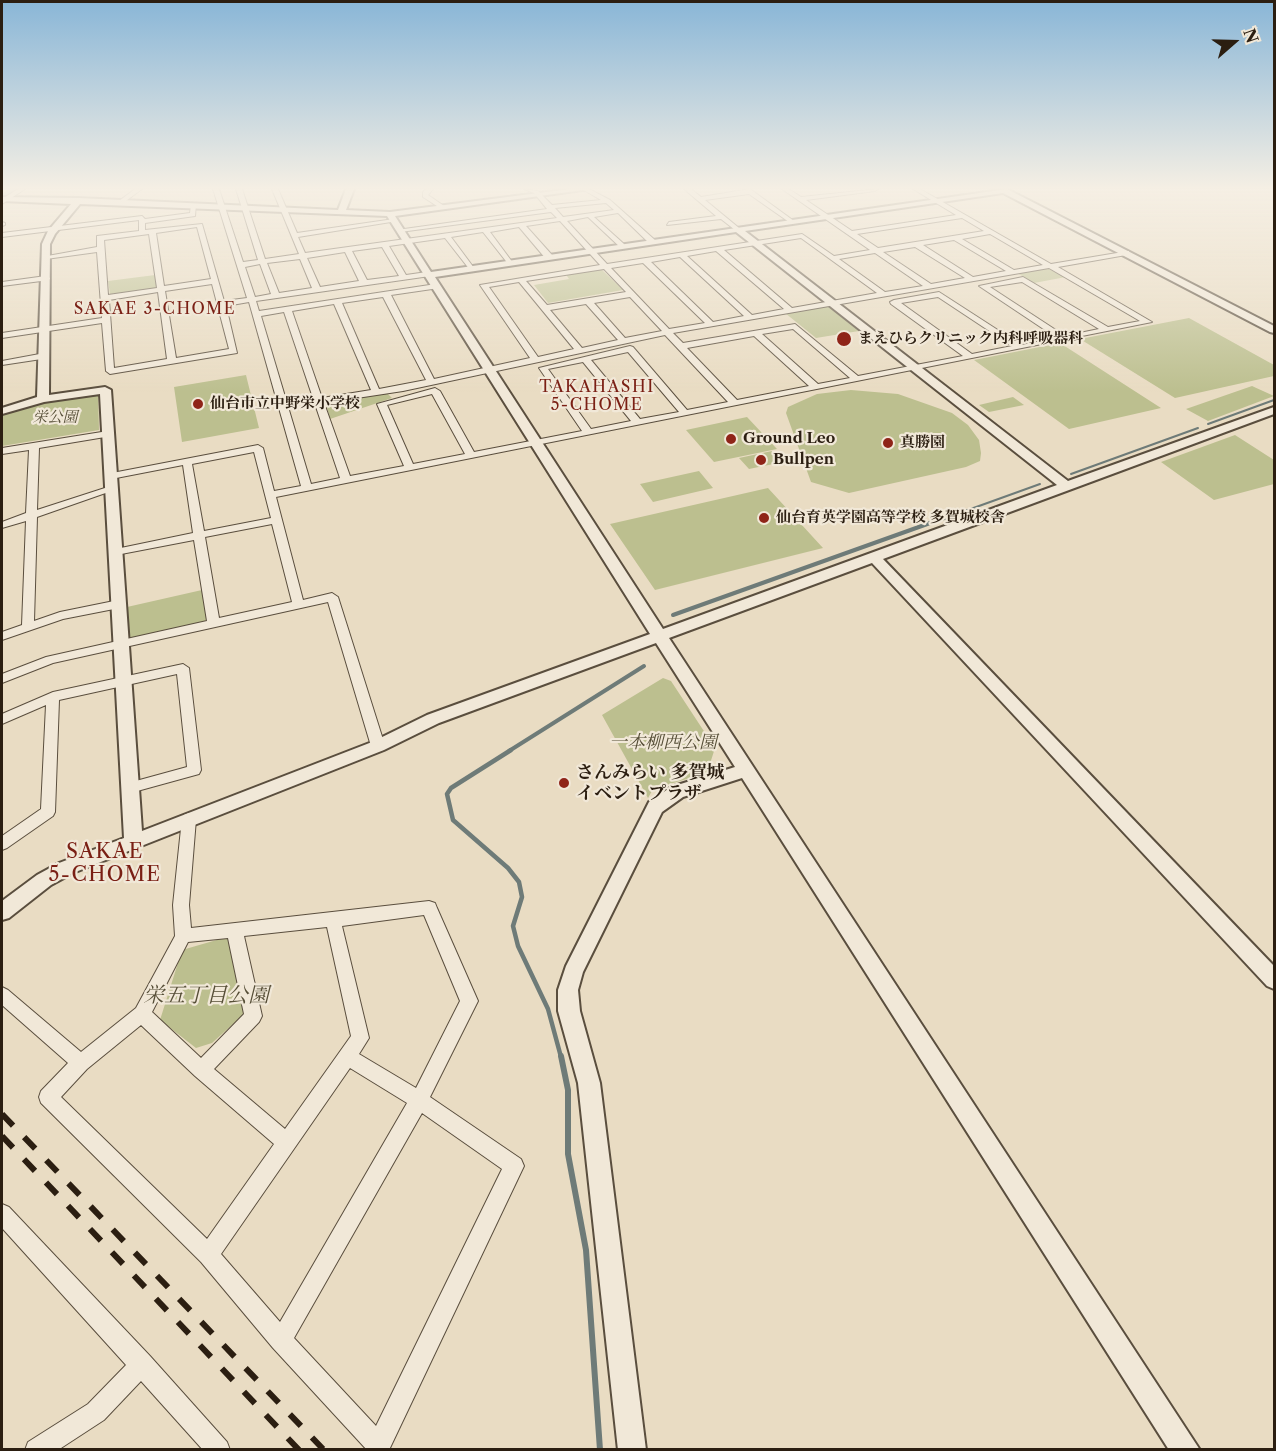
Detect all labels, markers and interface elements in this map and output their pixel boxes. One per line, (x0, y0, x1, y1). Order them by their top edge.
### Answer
north arrow (1204, 12, 1264, 72)
text: N (1239, 26, 1263, 46)
district label: SAKAE 3-CHOME (74, 299, 236, 319)
marker: まえひらクリニック内科呼吸器科 (835, 330, 853, 348)
place label: まえひらクリニック内科呼吸器科 (858, 330, 1083, 348)
district label: TAKAHASHI 5-CHOME (539, 377, 655, 415)
place label: 仙台市立中野栄小学校 (210, 395, 360, 413)
marker: 仙台市立中野栄小学校 (191, 397, 205, 411)
park label: 栄公園 (33, 409, 77, 427)
place label: Ground Leo (743, 430, 835, 448)
marker: Ground Leo (724, 432, 738, 446)
place label: 真勝園 (900, 434, 945, 452)
marker: 真勝園 (881, 436, 895, 450)
place label: Bullpen (773, 451, 834, 469)
marker: Bullpen (754, 453, 768, 467)
place label: 仙台育英学園高等学校 多賀城校舎 (776, 509, 1005, 527)
marker: 仙台育英学園高等学校 多賀城校舎 (757, 511, 771, 525)
park label: 一本柳西公園 (609, 732, 717, 754)
place label: さんみらい 多賀城 イベントプラザ (576, 762, 725, 804)
marker: さんみらい 多賀城 イベントプラザ (557, 776, 571, 790)
district label: SAKAE 5-CHOME (48, 840, 162, 887)
park label: 栄五丁目公園 (143, 983, 269, 1009)

